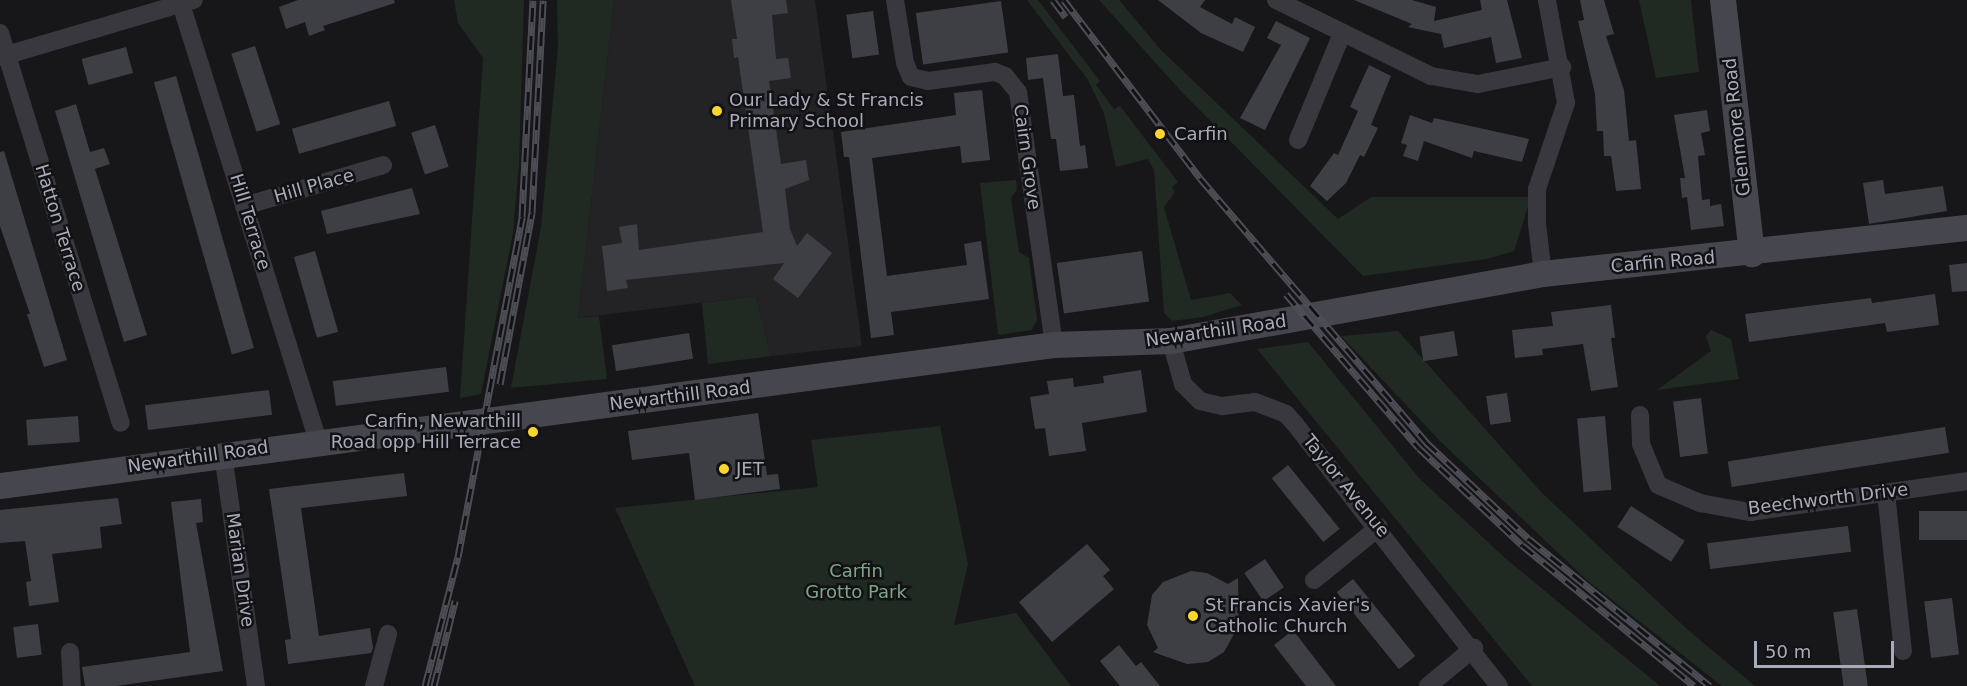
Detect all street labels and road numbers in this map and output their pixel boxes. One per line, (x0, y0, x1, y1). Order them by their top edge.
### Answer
street label: Glenmore Road (1719, 57, 1755, 197)
street label: Cairn Grove (1009, 103, 1045, 211)
street label: Hatton Terrace (30, 162, 90, 294)
street label: Hill Place (272, 164, 356, 208)
street label: Hill Terrace (225, 171, 275, 273)
street label: Carfin Road (1610, 247, 1716, 277)
street label: Newarthill Road (1144, 310, 1288, 352)
street label: Newarthill Road (608, 377, 752, 415)
street label: Taylor Avenue (1298, 430, 1394, 542)
street label: Newarthill Road (126, 436, 270, 478)
street label: Beechworth Drive (1747, 478, 1909, 520)
street label: Marian Drive (221, 512, 259, 628)

